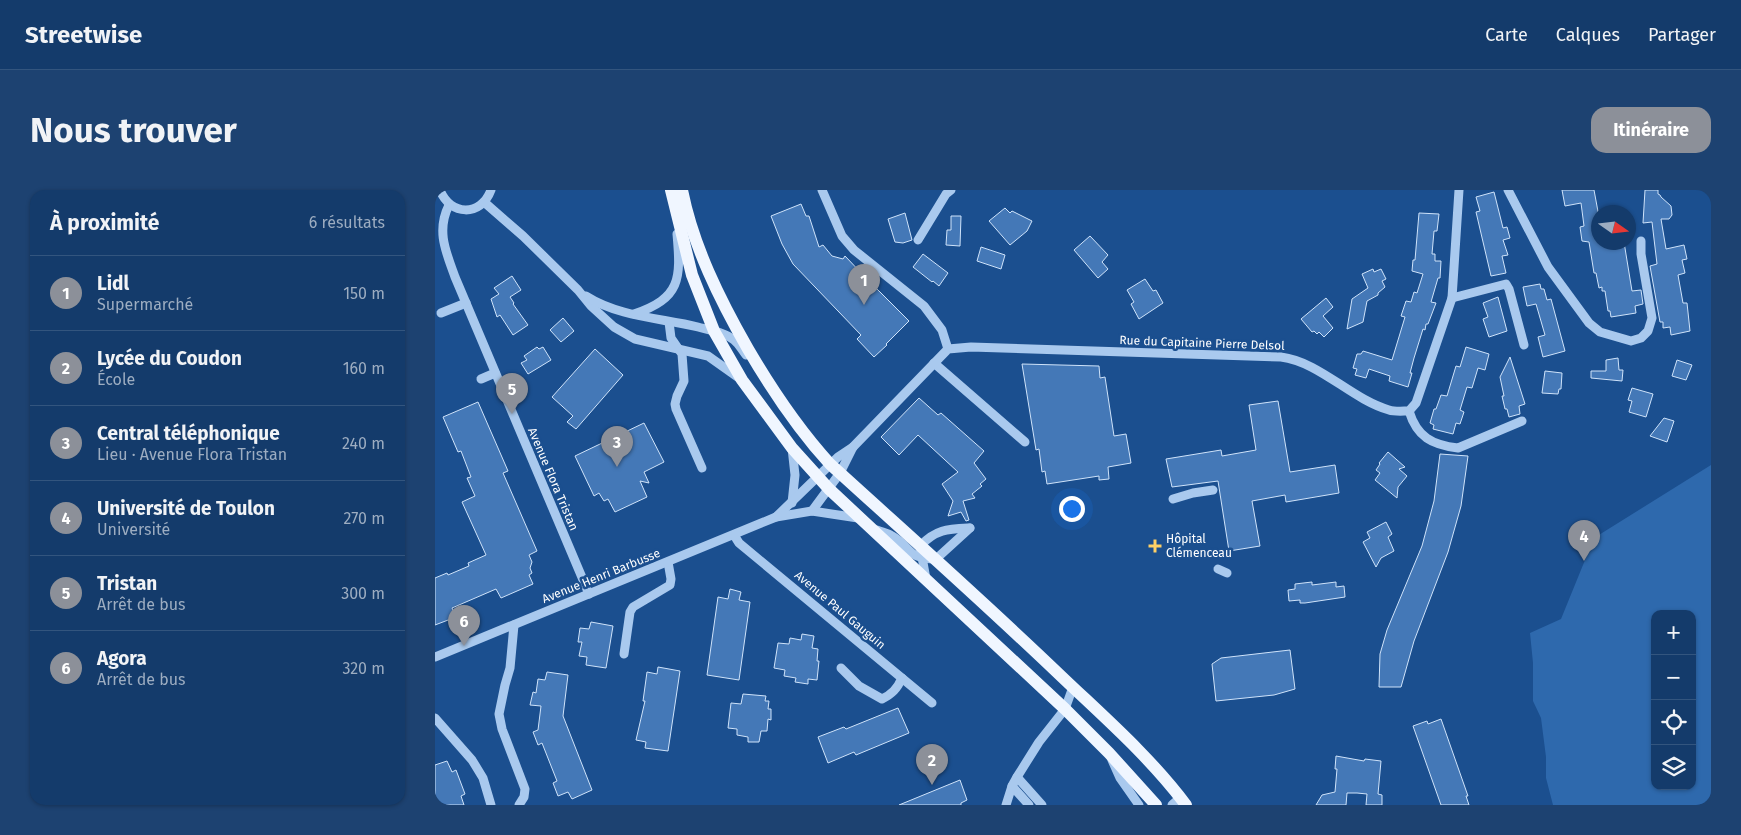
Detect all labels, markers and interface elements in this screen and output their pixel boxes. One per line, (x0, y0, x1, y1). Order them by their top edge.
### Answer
text: Streetwise (25, 21, 142, 49)
text: Carte (1485, 24, 1528, 46)
text: Calques (1556, 24, 1620, 46)
text: Partager (1648, 24, 1716, 46)
button: Itinéraire (1591, 107, 1711, 153)
text: Nous trouver (30, 109, 237, 151)
north arrow (1591, 205, 1636, 250)
text: À proximité (50, 210, 159, 236)
text: 6 résultats (309, 213, 385, 232)
pin: 1 (848, 264, 880, 305)
text: Lidl (97, 272, 129, 295)
text: 1 (62, 284, 70, 303)
text: 150 m (343, 284, 385, 303)
text: Supermarché (97, 295, 193, 314)
street label: Rue du Capitaine Pierre Delsol (1119, 333, 1285, 353)
text: Lycée du Coudon (97, 347, 242, 370)
text: 2 (62, 359, 70, 378)
text: 160 m (343, 359, 385, 378)
text: École (97, 370, 135, 389)
pin: 5 (496, 373, 528, 414)
text: Central téléphonique (97, 422, 280, 445)
street label: Avenue Flora Tristan (525, 425, 581, 533)
pin: 3 (601, 426, 633, 467)
text: 3 (62, 434, 70, 453)
text: 240 m (342, 434, 385, 453)
text: Lieu · Avenue Flora Tristan (97, 445, 287, 464)
your location (1059, 496, 1085, 522)
text: Université de Toulon (97, 497, 275, 520)
text: 4 (61, 509, 71, 528)
text: 270 m (343, 509, 385, 528)
text: Université (97, 520, 170, 539)
pin: 4 (1568, 520, 1600, 561)
place label: Hôpital Clémenceau (1166, 532, 1232, 560)
marker: Hôpital Clémenceau (1148, 539, 1162, 553)
street label: Avenue Henri Barbusse (540, 546, 662, 606)
street label: Avenue Paul Gauguin (792, 568, 888, 652)
text: Tristan (97, 572, 157, 595)
text: 5 (62, 584, 70, 603)
text: 300 m (341, 584, 385, 603)
text: Arrêt de bus (97, 595, 186, 614)
pin: 6 (448, 605, 480, 646)
map controls (1651, 610, 1696, 790)
button: + (1651, 610, 1696, 655)
text: Agora (97, 647, 147, 670)
button: − (1651, 655, 1696, 700)
text: 6 (61, 659, 71, 678)
text: 320 m (342, 659, 385, 678)
text: Arrêt de bus (97, 670, 186, 689)
button: locate (1651, 700, 1696, 745)
pin: 2 (916, 744, 948, 785)
button: layers (1651, 745, 1696, 790)

